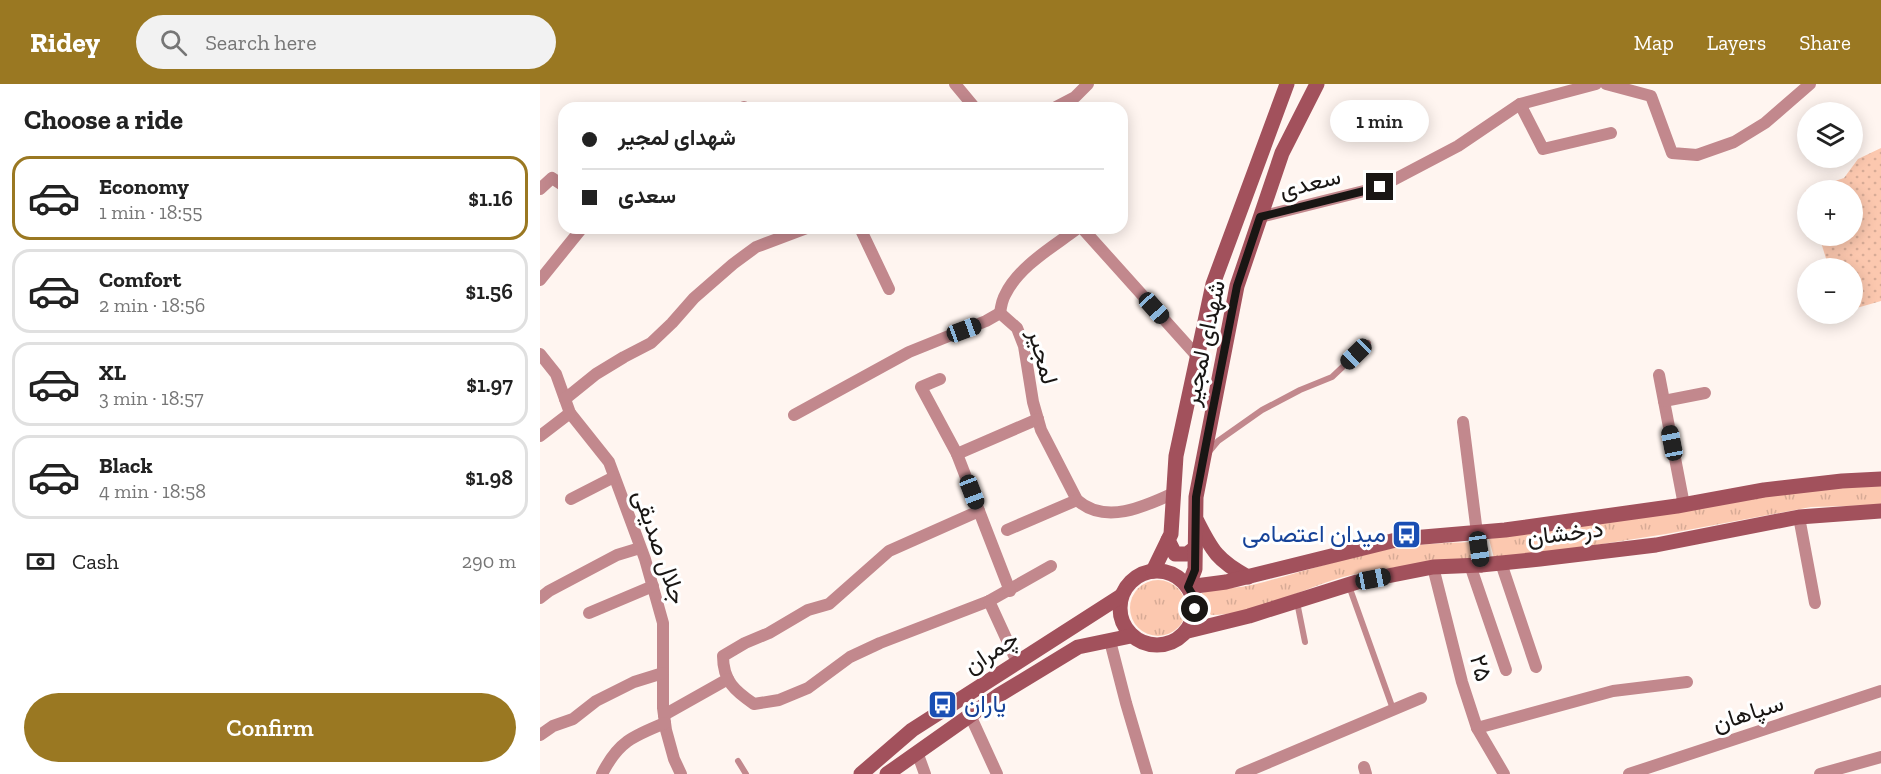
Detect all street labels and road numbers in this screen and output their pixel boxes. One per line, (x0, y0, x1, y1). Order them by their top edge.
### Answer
street label: سعدی (1276, 161, 1344, 204)
street label: شهدای لمجیر (1176, 278, 1232, 409)
street label: لمجیر (1021, 325, 1065, 388)
street label: جلال صدیقی (627, 486, 694, 608)
street label: درخشان (1525, 513, 1605, 553)
street label: چمران (958, 623, 1025, 682)
street label: ۲۵ (1464, 651, 1499, 685)
street label: سپاهان (1709, 687, 1788, 740)

